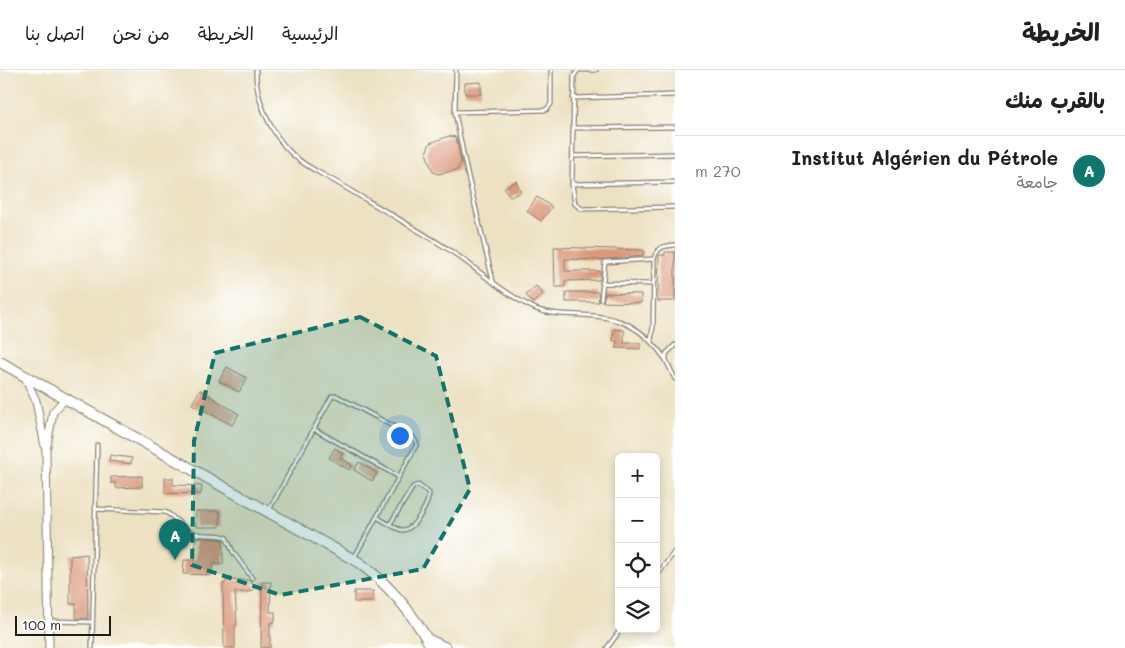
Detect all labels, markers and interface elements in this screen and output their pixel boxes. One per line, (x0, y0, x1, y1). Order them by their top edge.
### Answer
text: الخريطة (1022, 16, 1100, 47)
text: اتصل بنا (25, 21, 85, 45)
text: من نحن (113, 21, 170, 45)
text: الخريطة (198, 21, 254, 45)
text: الرئيسية (282, 21, 338, 45)
text: بالقرب منك (1005, 86, 1105, 113)
text: Institut Algérien du Pétrole (792, 145, 1058, 170)
text: 270 m (695, 160, 741, 181)
text: A (1083, 160, 1095, 181)
text: جامعة (1016, 171, 1058, 192)
your location (387, 423, 413, 449)
map controls (615, 453, 660, 633)
button: + (615, 453, 660, 498)
button: − (615, 498, 660, 543)
pin: A (159, 519, 191, 560)
button: locate (615, 543, 660, 588)
button: layers (615, 588, 660, 633)
scale bar (15, 613, 111, 636)
text: 100 m (22, 615, 61, 634)

